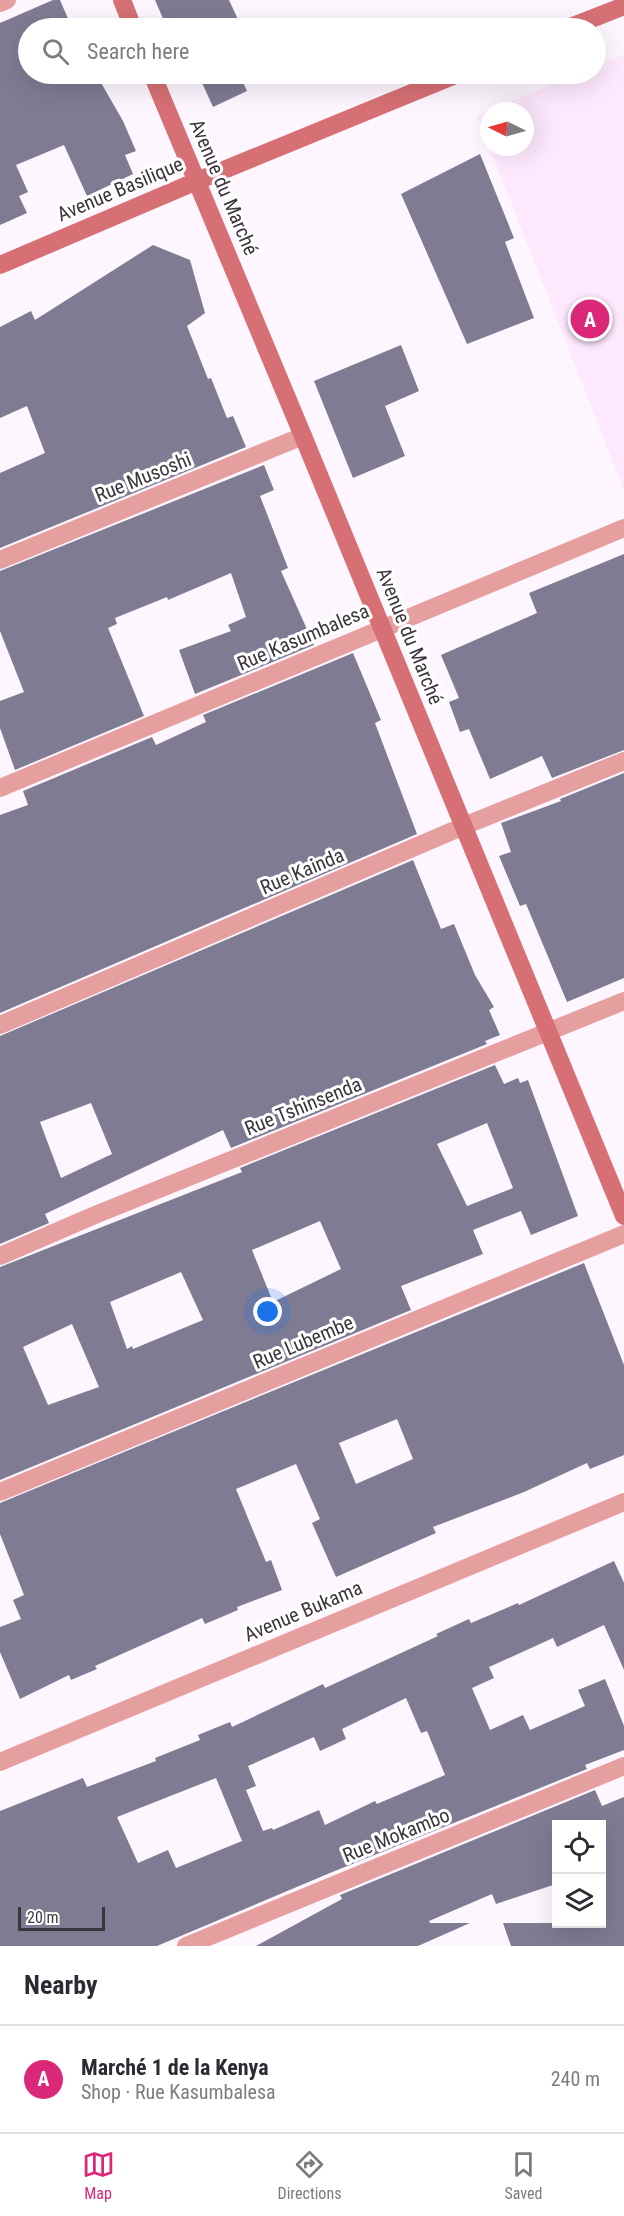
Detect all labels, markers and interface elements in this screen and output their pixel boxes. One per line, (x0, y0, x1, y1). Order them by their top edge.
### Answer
search box (18, 18, 606, 84)
icon: search (39, 35, 72, 68)
text: Search here (87, 39, 189, 64)
north arrow (480, 102, 534, 156)
street label: Avenue du Marché (185, 115, 263, 259)
street label: Avenue Basilique (53, 152, 187, 226)
pin: A (570, 296, 610, 342)
street label: Rue Musoshi (91, 447, 195, 507)
street label: Avenue du Marché (372, 564, 448, 708)
street label: Rue Kasumbalesa (234, 598, 372, 676)
street label: Rue Kainda (257, 843, 347, 899)
street label: Rue Tshinsenda (241, 1072, 365, 1140)
your location (253, 1297, 282, 1326)
street label: Rue Lubembe (249, 1310, 357, 1374)
street label: Avenue Bukama (240, 1575, 366, 1647)
street label: Rue Mokambo (339, 1803, 453, 1867)
map controls (552, 1820, 606, 1928)
button: locate (552, 1820, 606, 1874)
button: layers (552, 1874, 606, 1928)
scale bar (18, 1904, 105, 1932)
text: 20 m (27, 1908, 59, 1927)
text: Nearby (24, 1970, 98, 2000)
text: Marché 1 de la Kenya (81, 2055, 269, 2080)
text: A (38, 2067, 49, 2091)
text: 240 m (551, 2067, 600, 2091)
text: Shop · Rue Kasumbalesa (81, 2080, 276, 2104)
tab: Map (82, 2148, 115, 2203)
tab: Directions (278, 2148, 341, 2203)
tab: Saved (504, 2148, 542, 2203)

